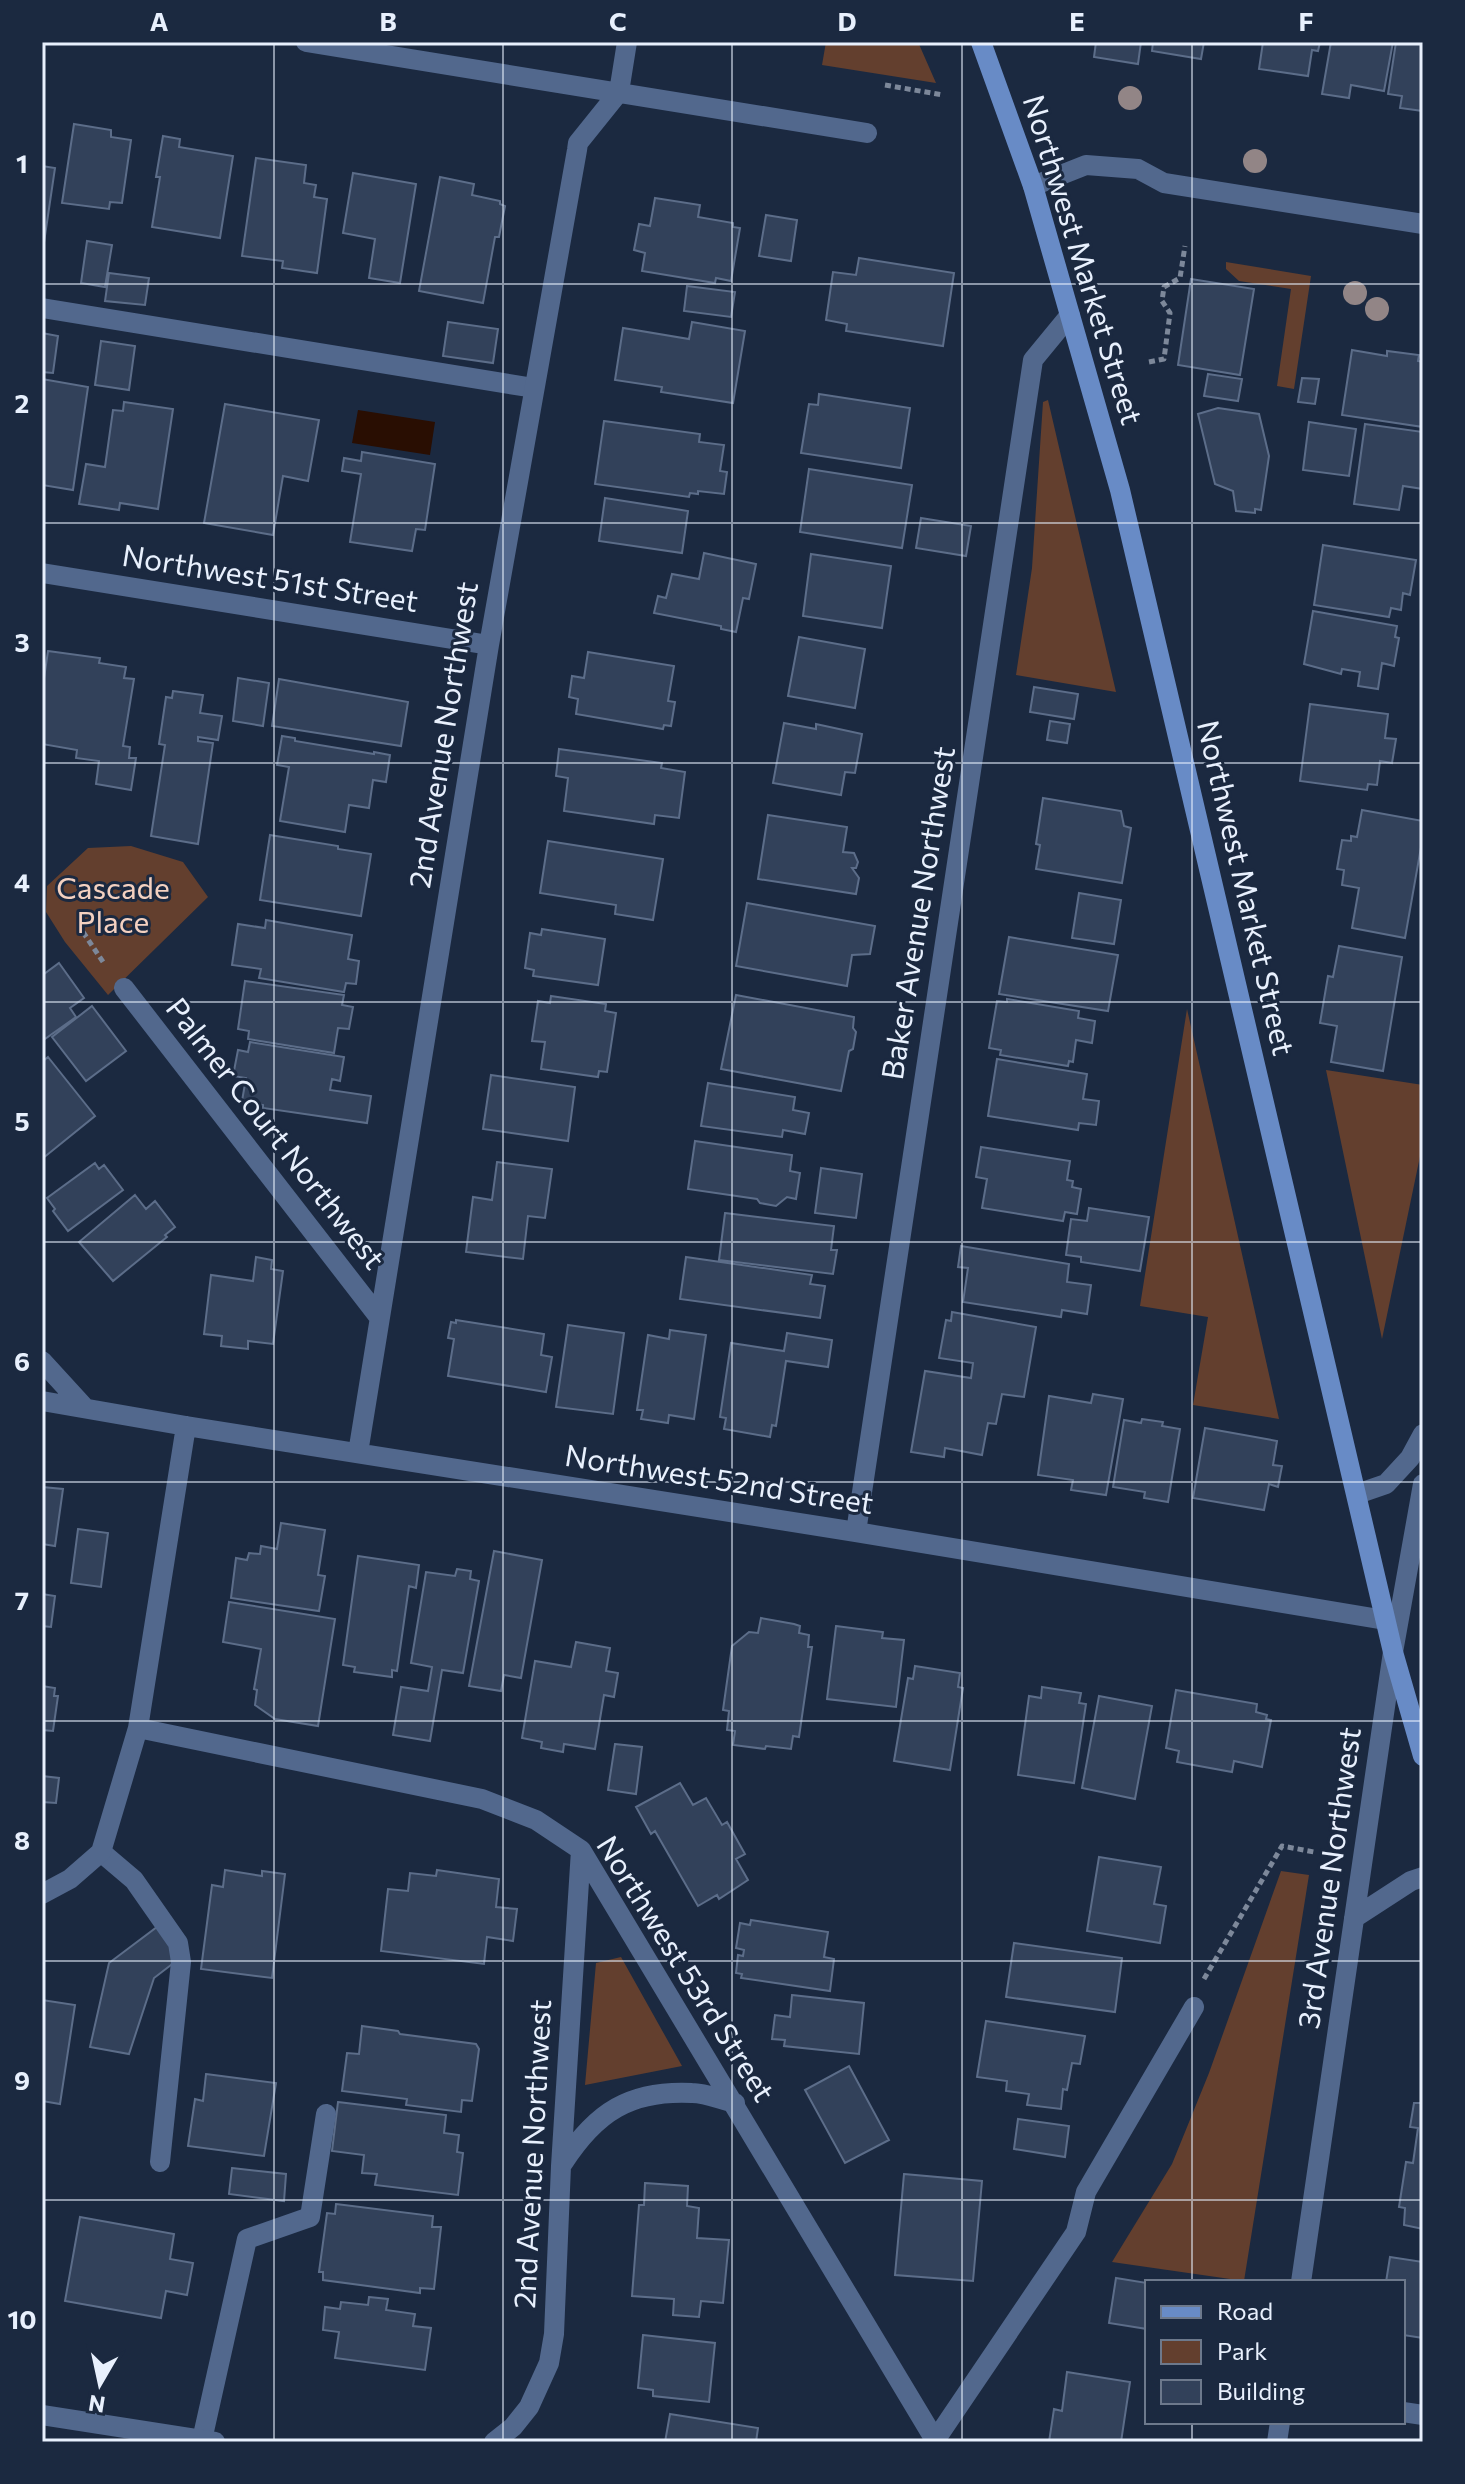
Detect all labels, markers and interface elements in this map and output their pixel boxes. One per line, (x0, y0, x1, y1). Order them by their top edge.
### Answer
text: A (150, 5, 169, 36)
text: B (379, 5, 397, 36)
text: C (609, 5, 627, 36)
text: D (837, 5, 857, 36)
text: E (1069, 5, 1085, 36)
text: F (1298, 5, 1314, 36)
street label: Northwest Market Street (1017, 90, 1152, 429)
text: 1 (16, 147, 28, 178)
text: 2 (15, 387, 29, 418)
street label: Northwest 51st Street (120, 535, 421, 618)
street label: 2nd Avenue Northwest (399, 579, 484, 890)
text: 3 (14, 626, 30, 657)
street label: Northwest Market Street (1191, 716, 1304, 1059)
street label: Baker Avenue Northwest (872, 743, 961, 1082)
text: 4 (14, 866, 30, 897)
park label: Cascade Place (56, 868, 170, 939)
street label: Palmer Court Northwest (160, 989, 394, 1275)
text: 5 (14, 1105, 30, 1136)
text: 6 (14, 1345, 30, 1376)
street label: Northwest 52nd Street (563, 1435, 876, 1520)
text: 7 (15, 1584, 29, 1615)
street label: 3rd Avenue Northwest (1288, 1724, 1367, 2031)
text: 8 (14, 1824, 30, 1855)
street label: Northwest 53rd Street (590, 1828, 784, 2107)
street label: 2nd Avenue Northwest (504, 1998, 557, 2309)
text: 9 (14, 2064, 30, 2095)
legend (1145, 2280, 1405, 2424)
text: Road (1217, 2296, 1273, 2325)
text: 10 (7, 2303, 37, 2334)
text: Park (1217, 2336, 1267, 2365)
north arrow (60, 2344, 140, 2424)
text: Building (1217, 2376, 1305, 2405)
text: N (87, 2390, 107, 2419)

